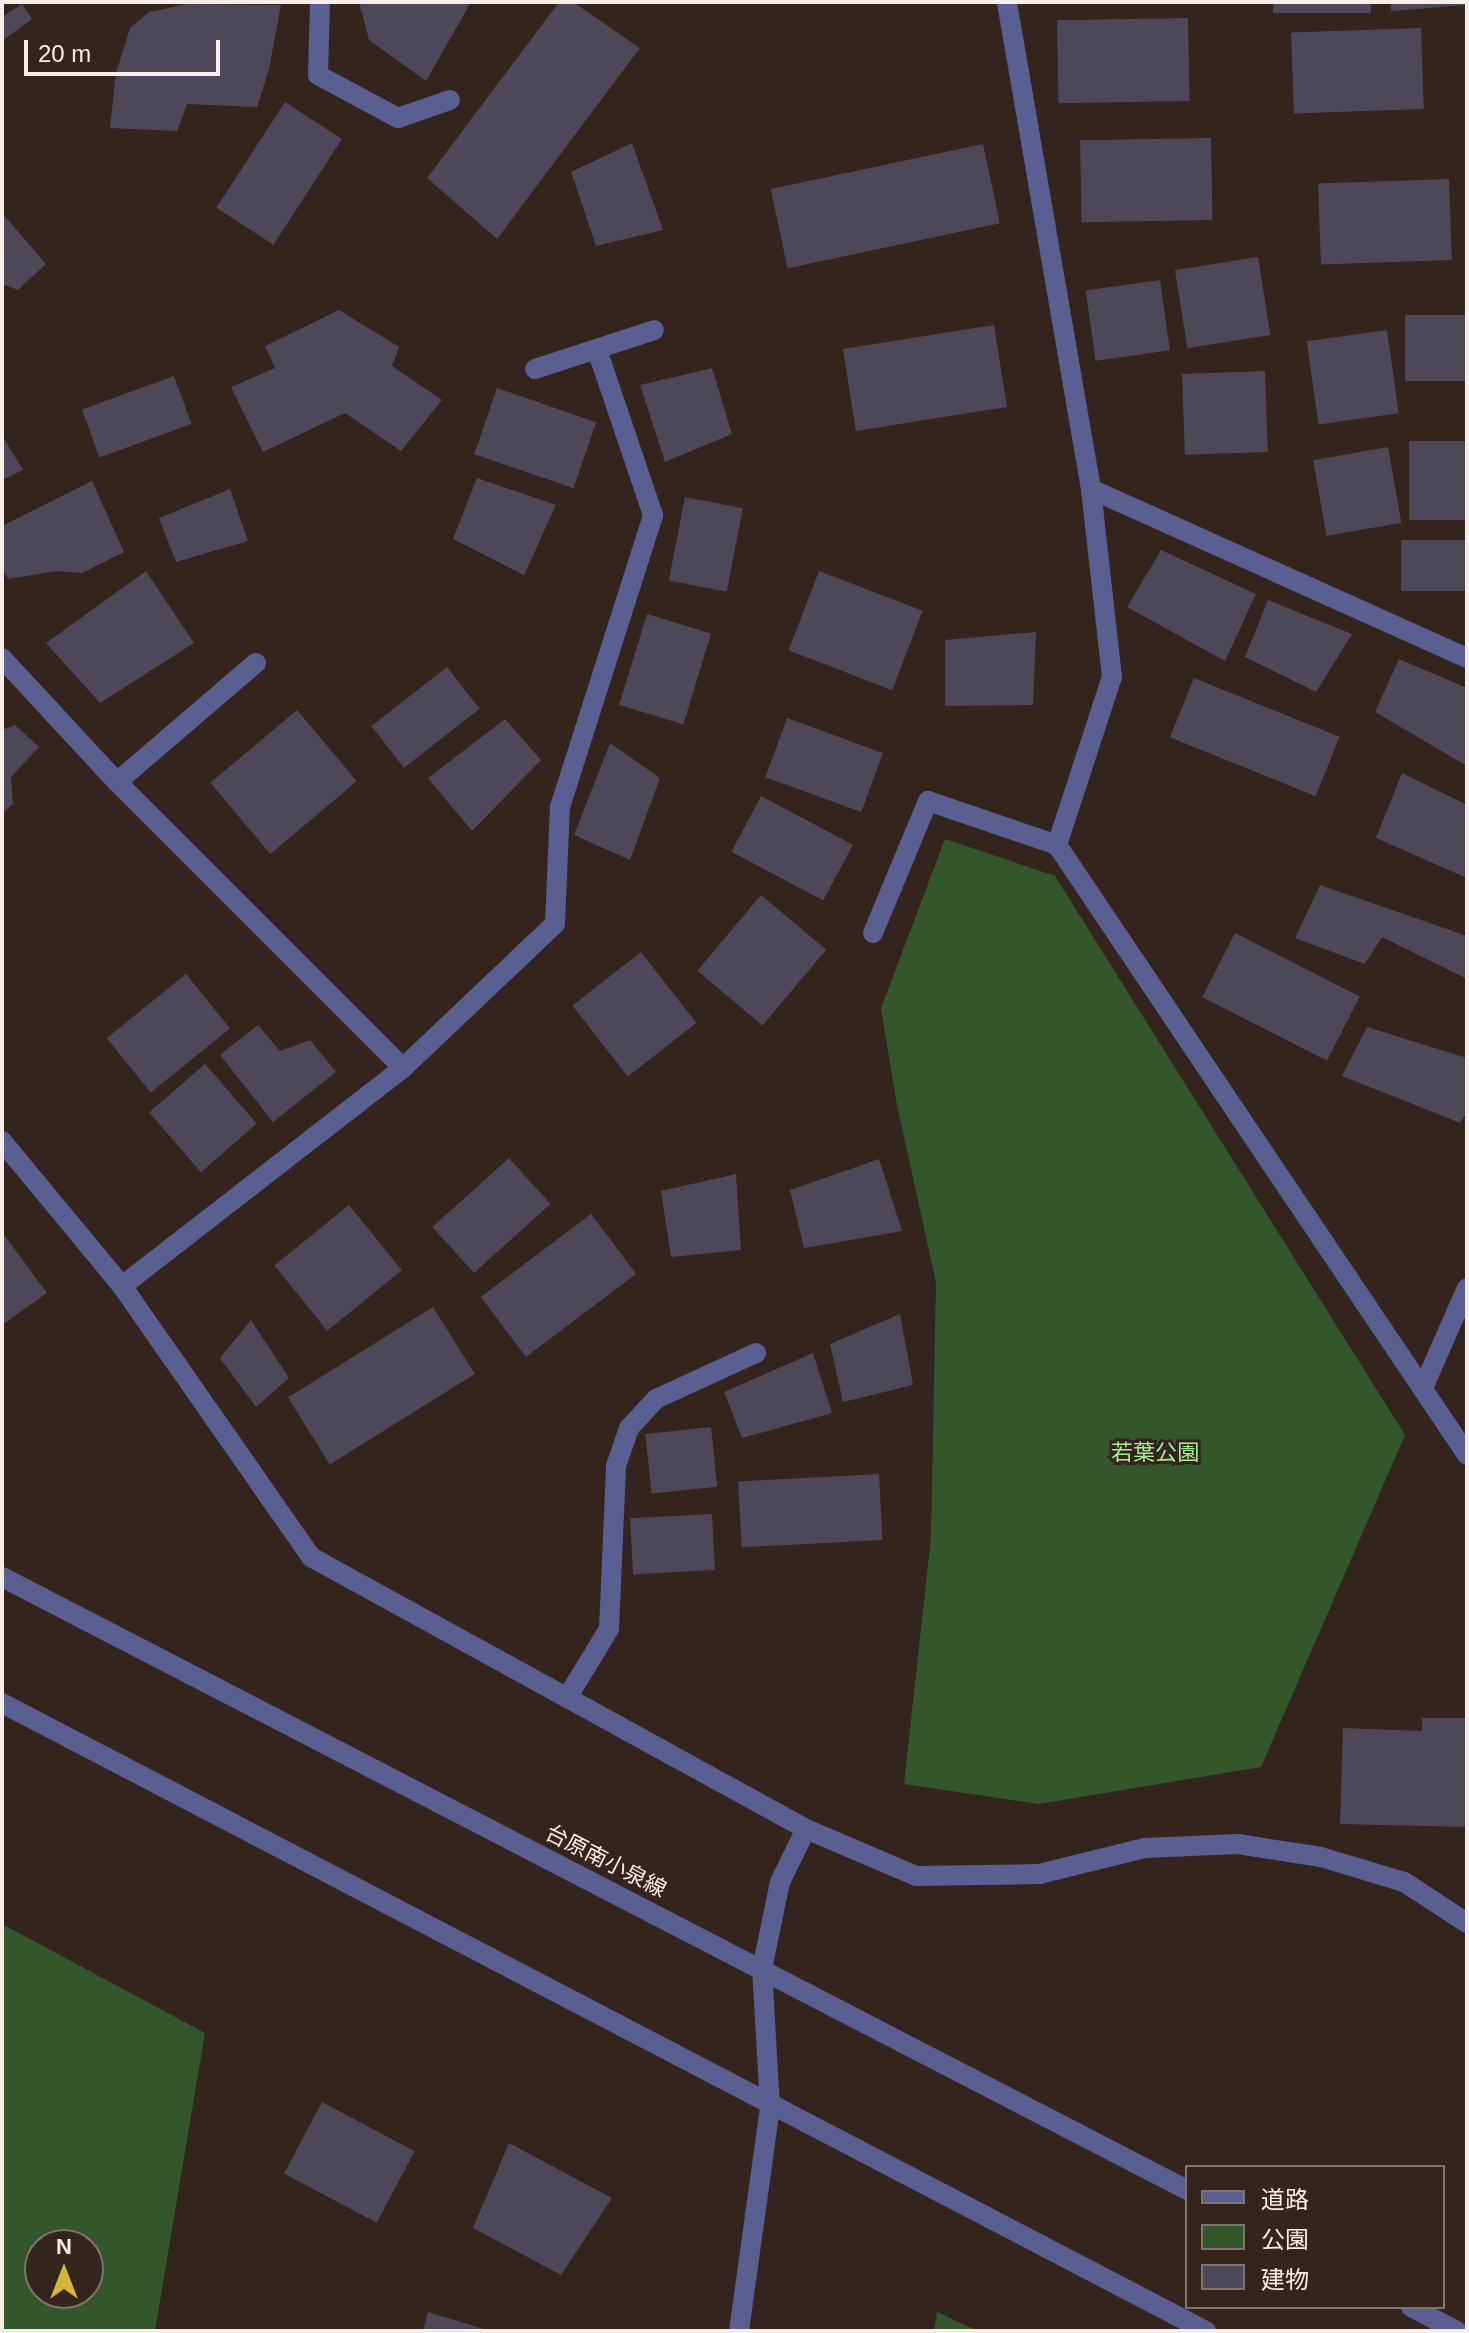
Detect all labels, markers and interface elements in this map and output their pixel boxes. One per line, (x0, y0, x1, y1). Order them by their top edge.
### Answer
scale bar (28, 24, 224, 74)
text: 20 m (38, 40, 91, 67)
park label: 若葉公園 (1111, 1440, 1199, 1466)
street label: 台原南小泉線 (541, 1819, 671, 1903)
legend (1185, 2165, 1445, 2309)
text: 道路 (1261, 2186, 1309, 2213)
text: 公園 (1261, 2226, 1309, 2253)
north arrow (24, 2229, 104, 2309)
text: N (56, 2234, 72, 2259)
text: 建物 (1261, 2266, 1309, 2293)

